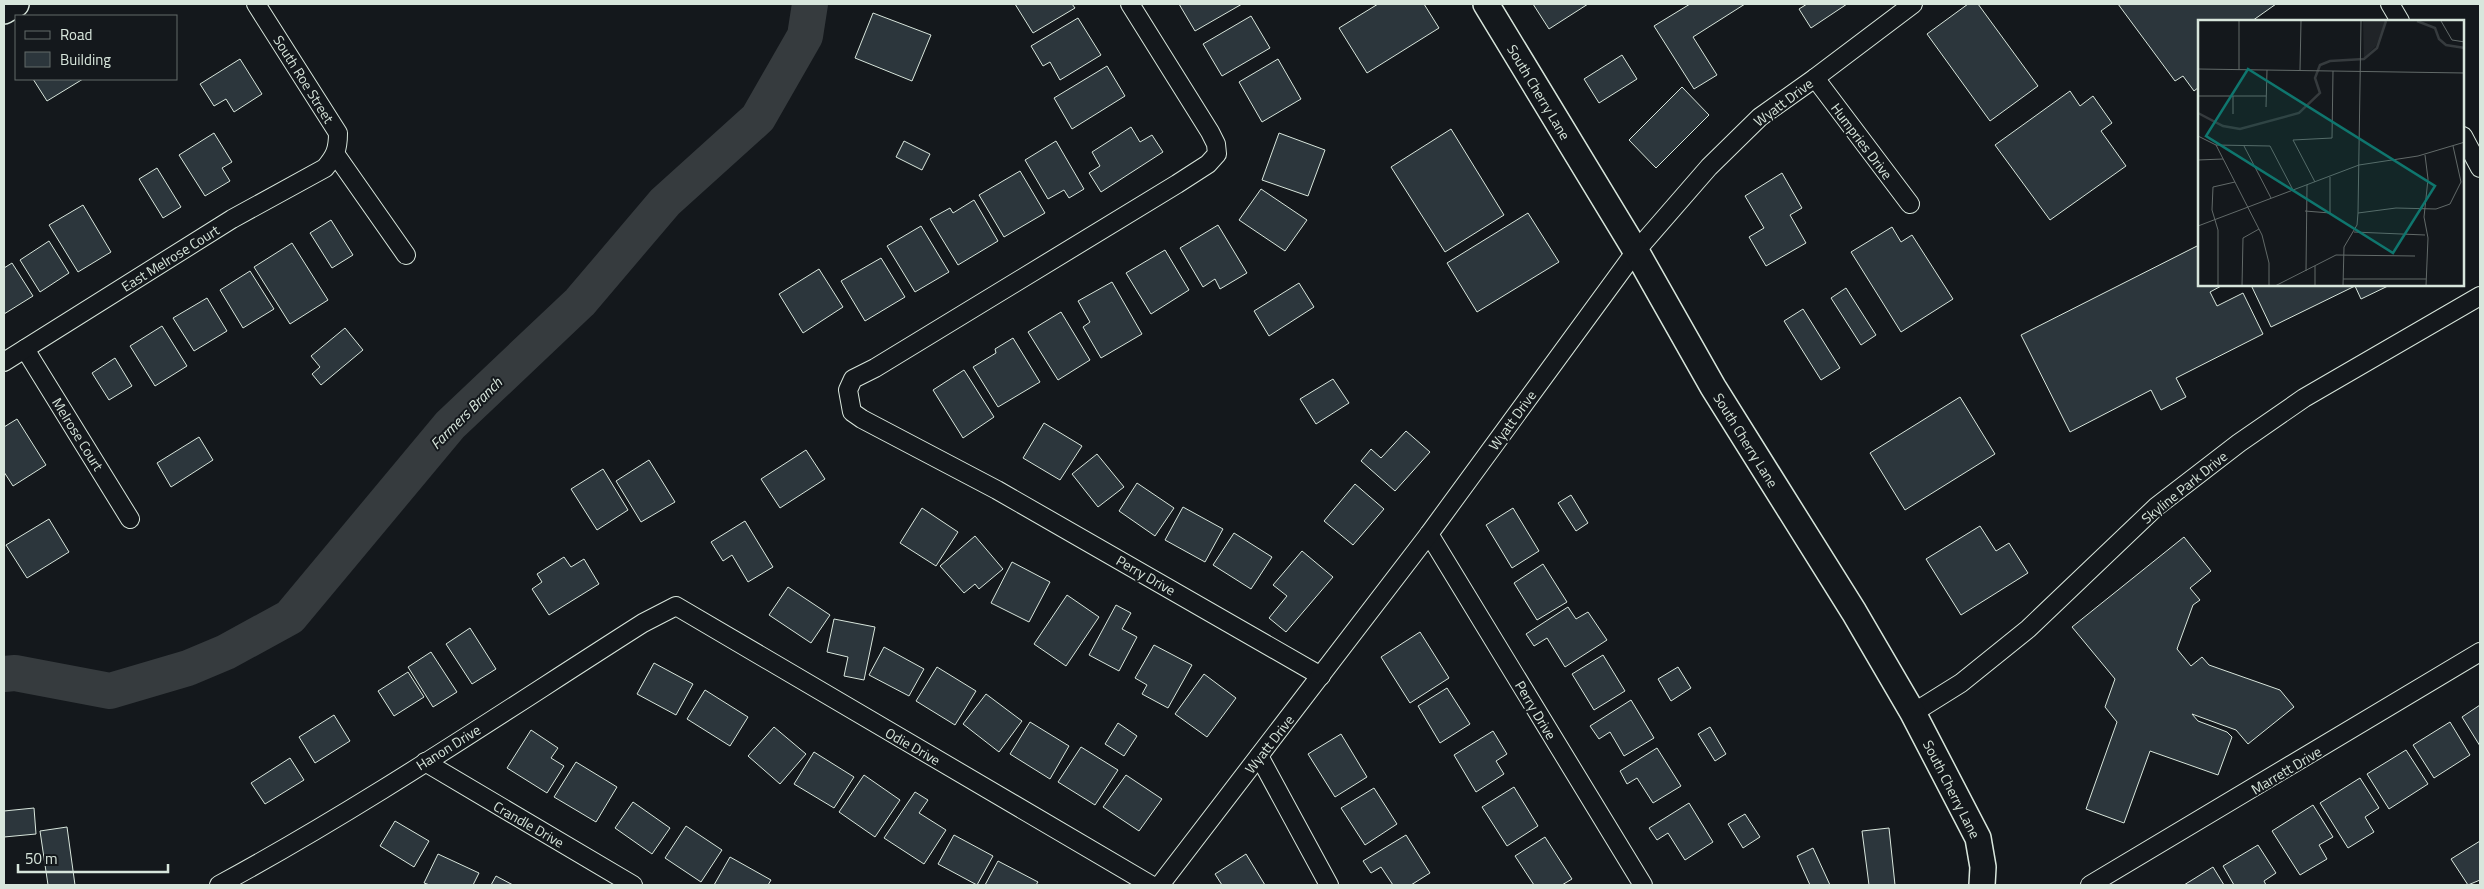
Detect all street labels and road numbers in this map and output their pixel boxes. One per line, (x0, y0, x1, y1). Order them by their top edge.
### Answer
street label: South Roe Street (269, 31, 339, 127)
street label: South Cherry Lane (1502, 40, 1576, 144)
street label: Wyatt Drive (1749, 73, 1817, 131)
street label: Humpries Drive (1826, 98, 1898, 184)
street label: East Melrose Court (117, 219, 223, 297)
street label: Wyatt Drive (1483, 386, 1541, 454)
street label: South Cherry Lane (1708, 389, 1784, 491)
street label: Melrose Court (47, 393, 109, 475)
street label: Skyline Park Drive (2136, 446, 2232, 528)
street label: Perry Drive (1112, 550, 1180, 600)
street label: Perry Drive (1510, 677, 1562, 743)
street label: Wyatt Drive (1239, 710, 1299, 778)
street label: Hanon Drive (412, 719, 484, 775)
street label: Odie Drive (882, 722, 944, 770)
street label: South Cherry Lane (1918, 736, 1986, 842)
street label: Marrett Drive (2247, 741, 2325, 799)
street label: Crandle Drive (490, 795, 568, 853)

